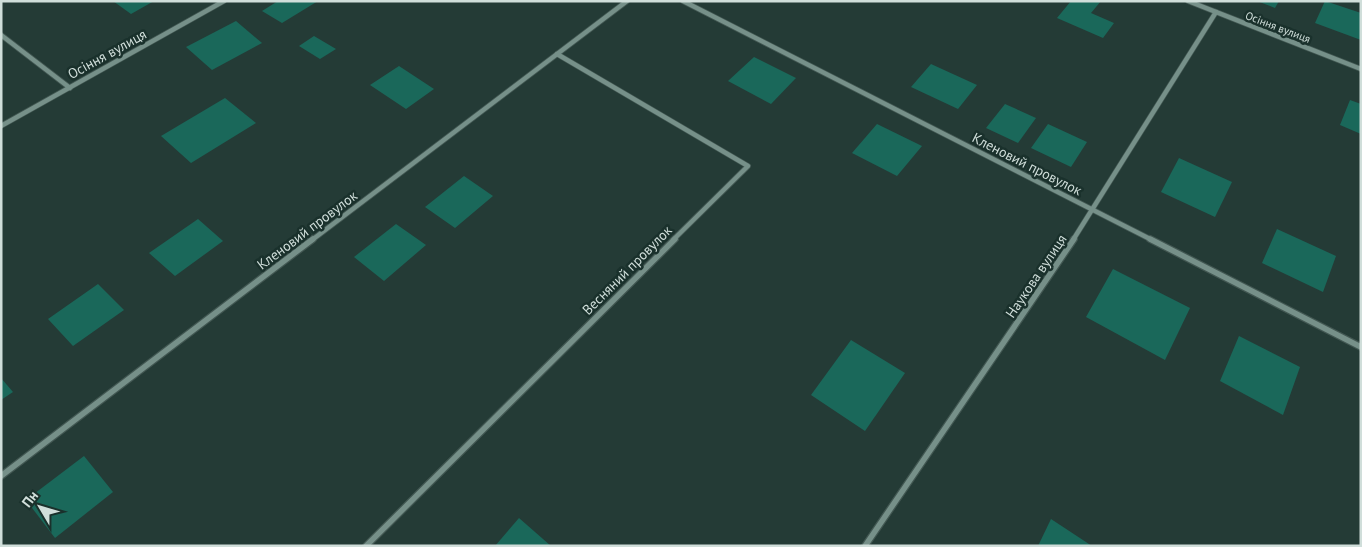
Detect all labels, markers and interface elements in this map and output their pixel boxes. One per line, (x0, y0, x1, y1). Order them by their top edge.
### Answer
street label: Осіння вулиця (1243, 8, 1313, 46)
street label: Осіння вулиця (64, 25, 150, 83)
street label: Кленовий провулок (969, 129, 1085, 200)
street label: Кленовий провулок (253, 186, 361, 274)
street label: Весняний провулок (578, 221, 676, 319)
street label: Наукова вулиця (1001, 231, 1071, 321)
north arrow (15, 482, 65, 532)
text: Пн (18, 487, 42, 511)

